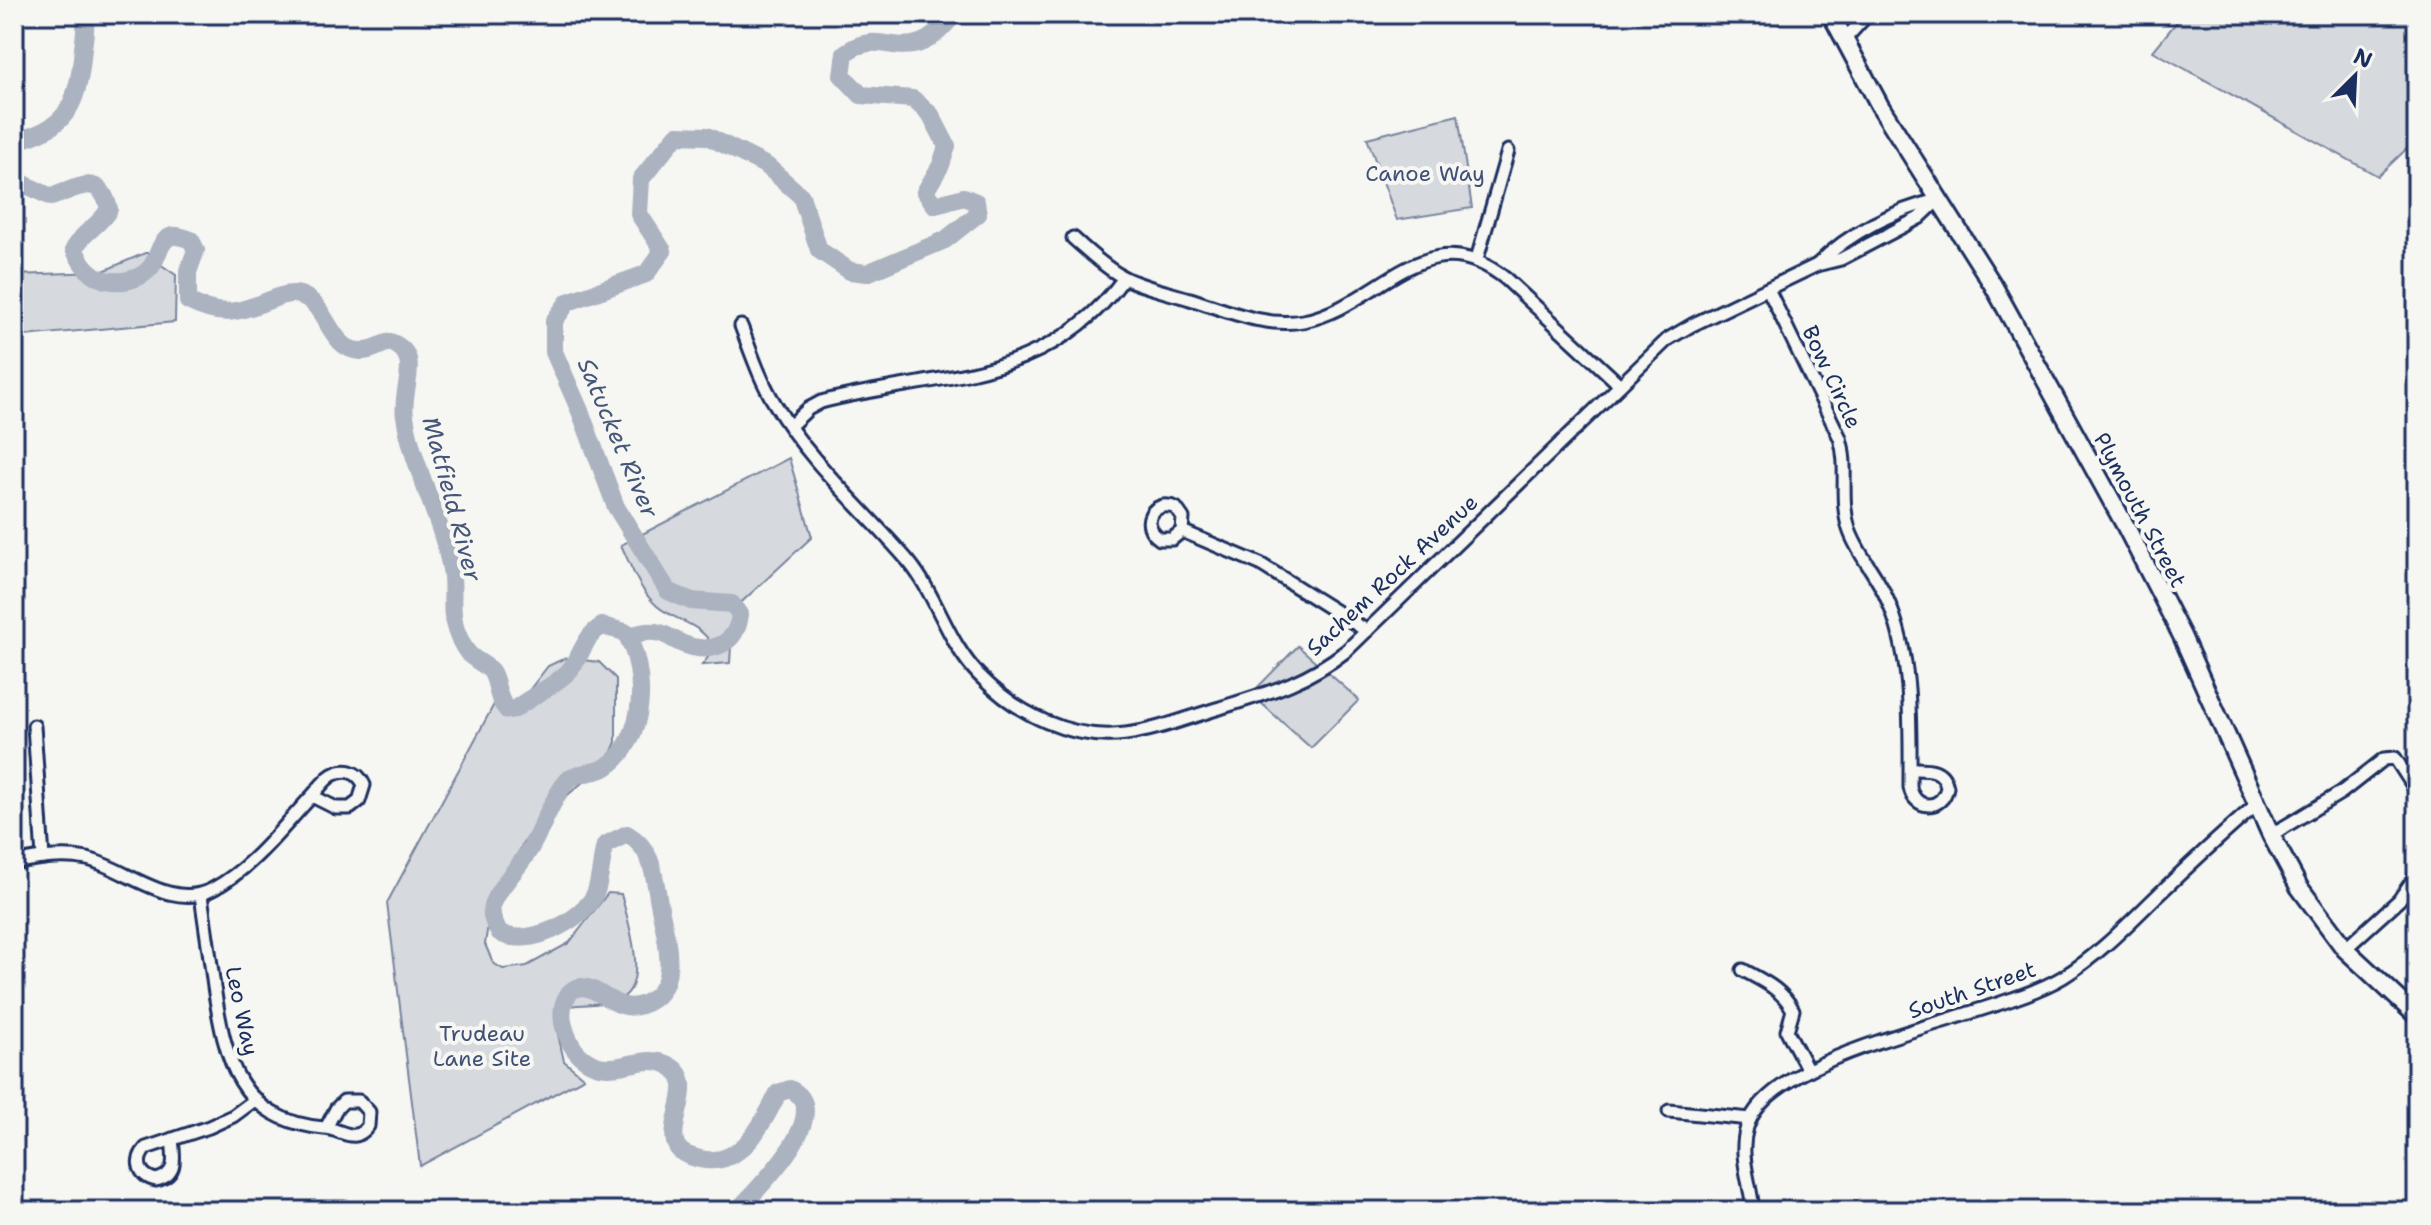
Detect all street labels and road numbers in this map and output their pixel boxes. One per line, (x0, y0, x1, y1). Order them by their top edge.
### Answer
street label: Bow Circle (1796, 321, 1868, 433)
street label: Plymouth Street (2087, 428, 2193, 592)
street label: Sachem Rock Avenue (1300, 488, 1484, 662)
street label: South Street (1904, 955, 2040, 1025)
street label: Leo Way (218, 964, 266, 1058)

